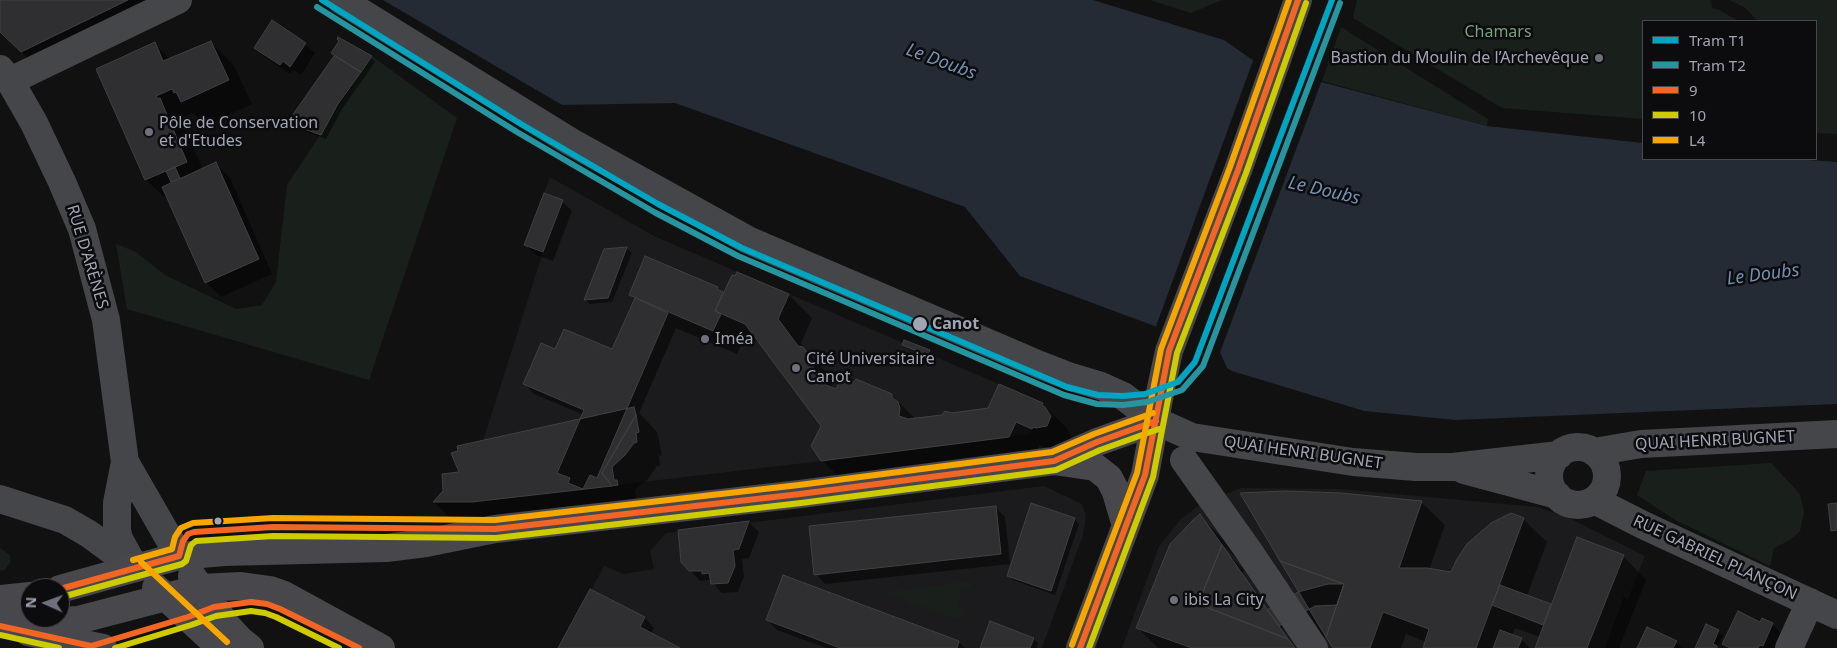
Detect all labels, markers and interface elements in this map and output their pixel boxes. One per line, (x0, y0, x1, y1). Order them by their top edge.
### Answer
legend (1642, 20, 1817, 160)
park label: Chamars (1464, 22, 1532, 42)
text: Tram T1 (1689, 30, 1746, 50)
water label: Le Doubs (903, 39, 979, 85)
place label: Bastion du Moulin de l’Archevêque (1331, 48, 1589, 68)
marker: Bastion du Moulin de l’Archevêque (1593, 52, 1605, 64)
text: Tram T2 (1689, 55, 1746, 75)
text: 9 (1689, 80, 1698, 100)
text: 10 (1689, 105, 1706, 125)
place label: Pôle de Conservation et d'Etudes (159, 113, 318, 151)
marker: Pôle de Conservation et d'Etudes (143, 126, 155, 138)
text: L4 (1689, 130, 1705, 150)
water label: Le Doubs (1286, 172, 1362, 210)
street label: RUE D'ARÈNES (62, 203, 112, 311)
water label: Le Doubs (1725, 260, 1801, 290)
place label: Canot (932, 314, 979, 334)
marker: Canot (911, 315, 929, 333)
place label: Iméa (715, 329, 753, 349)
marker: Iméa (699, 333, 711, 345)
place label: Cité Universitaire Canot (806, 349, 935, 387)
marker: Cité Universitaire Canot (790, 362, 802, 374)
street label: QUAI HENRI BUGNET (1635, 427, 1795, 455)
street label: QUAI HENRI BUGNET (1222, 432, 1384, 474)
street label: RUE GABRIEL PLANÇON (1630, 512, 1800, 604)
unlabelled marker (213, 516, 223, 526)
north arrow (20, 578, 70, 628)
place label: ibis La City (1184, 590, 1264, 610)
marker: ibis La City (1168, 594, 1180, 606)
text: N (21, 596, 40, 609)

